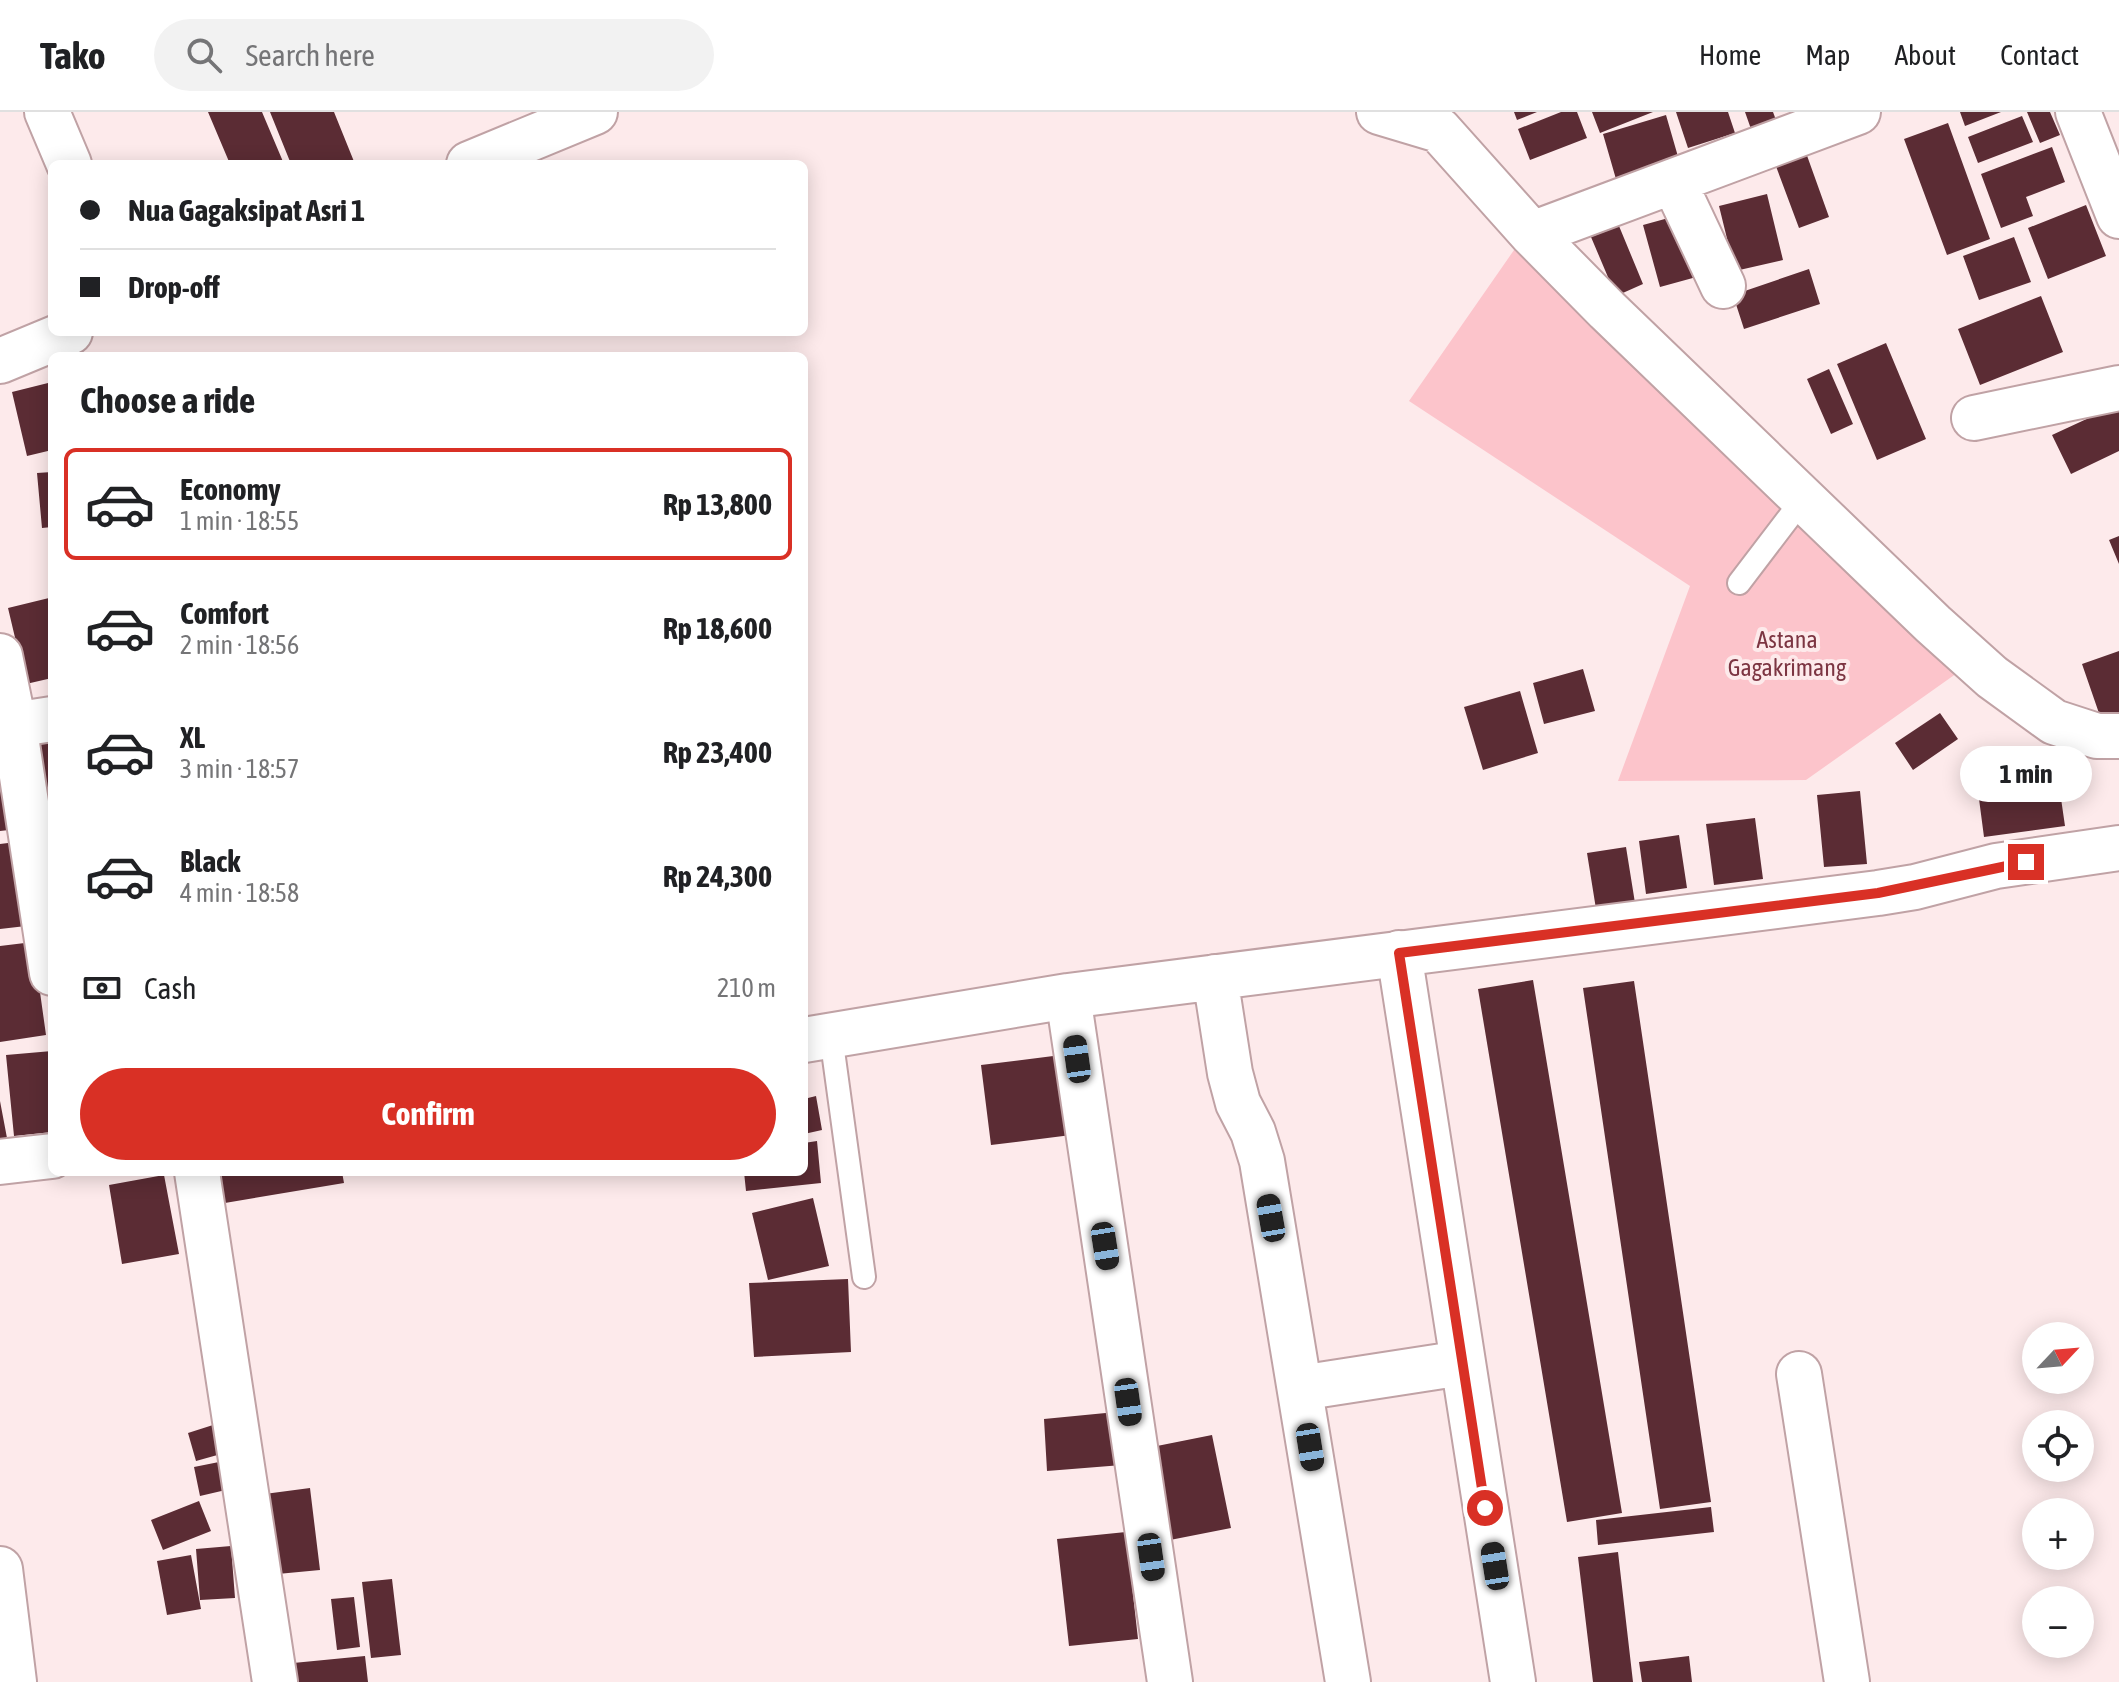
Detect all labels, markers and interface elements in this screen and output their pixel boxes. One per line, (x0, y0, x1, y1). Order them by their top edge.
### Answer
search box (154, 19, 714, 91)
icon: search (182, 33, 226, 77)
text: Tako (40, 34, 106, 77)
text: Search here (246, 38, 375, 72)
text: Home (1699, 39, 1761, 71)
text: Map (1805, 39, 1850, 71)
text: About (1894, 39, 1956, 71)
text: Contact (2000, 39, 2079, 71)
text: Nua Gagaksipat Asri 1 (128, 193, 365, 227)
text: Drop-off (128, 270, 220, 304)
text: Choose a ride (80, 379, 255, 421)
icon: car (84, 468, 156, 540)
text: Economy (180, 472, 281, 506)
text: Rp 13,800 (663, 487, 772, 521)
text: 1 min · 18:55 (180, 506, 299, 536)
icon: car (84, 592, 156, 664)
text: Comfort (180, 596, 269, 630)
text: Rp 18,600 (663, 611, 772, 645)
park label: Astana Gagakrimang (1728, 626, 1847, 681)
text: 2 min · 18:56 (180, 630, 299, 660)
icon: car (84, 716, 156, 788)
text: XL (180, 720, 205, 754)
text: Rp 23,400 (663, 735, 772, 769)
callout: 1 min (1960, 746, 2092, 802)
text: 3 min · 18:57 (180, 754, 299, 784)
text: 1 min (1999, 759, 2053, 789)
icon: car (84, 840, 156, 912)
text: Black (180, 844, 240, 878)
route end (2008, 844, 2044, 880)
text: Rp 24,300 (663, 859, 772, 893)
text: 4 min · 18:58 (180, 878, 299, 908)
icon: cash (80, 966, 124, 1010)
text: Cash (144, 971, 197, 1005)
text: 210 m (717, 973, 776, 1003)
car (1062, 1034, 1092, 1084)
button: Confirm (80, 1068, 776, 1160)
car (1255, 1192, 1287, 1244)
car (1089, 1220, 1121, 1272)
north arrow (2022, 1322, 2094, 1394)
map controls (2022, 1322, 2094, 1658)
car (1113, 1377, 1143, 1427)
button: locate (2022, 1410, 2094, 1482)
car (1294, 1421, 1326, 1473)
route start (1467, 1490, 1503, 1526)
button: + (2022, 1498, 2094, 1570)
car (1136, 1532, 1166, 1582)
car (1479, 1540, 1511, 1592)
button: − (2022, 1586, 2094, 1658)

